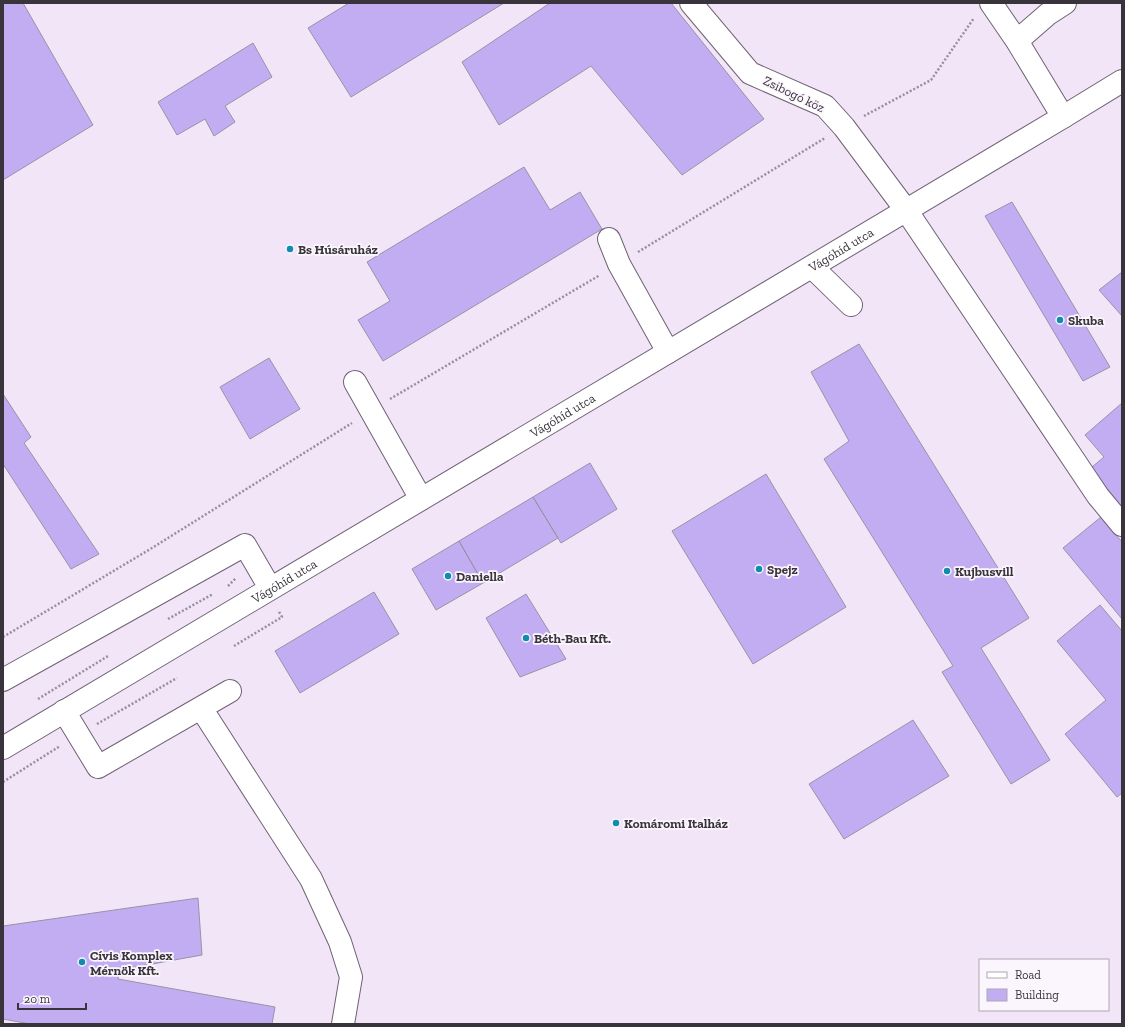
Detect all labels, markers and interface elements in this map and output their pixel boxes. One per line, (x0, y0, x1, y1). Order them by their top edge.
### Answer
street label: Zsibogó köz (761, 73, 827, 115)
street label: Vágóhíd utca (805, 224, 877, 275)
place label: Bs Húsáruház (298, 242, 378, 257)
marker: Bs Húsáruház (285, 244, 295, 254)
place label: Skuba (1068, 313, 1104, 328)
marker: Skuba (1055, 315, 1065, 325)
street label: Vágóhíd utca (526, 389, 598, 441)
street label: Vágóhíd utca (248, 555, 320, 606)
place label: Spejz (767, 562, 798, 578)
marker: Spejz (754, 564, 764, 574)
place label: Kujbusvill (955, 564, 1014, 580)
marker: Kujbusvill (942, 566, 952, 576)
place label: Daniella (456, 569, 504, 584)
marker: Daniella (443, 571, 453, 581)
place label: Béth-Bau Kft. (534, 631, 611, 646)
marker: Béth-Bau Kft. (521, 633, 531, 643)
place label: Komáromi Italház (624, 816, 728, 831)
marker: Komáromi Italház (611, 818, 621, 828)
place label: Cívis Komplex Mérnök Kft. (90, 948, 172, 978)
marker: Cívis Komplex Mérnök Kft. (77, 957, 87, 967)
legend (979, 959, 1109, 1011)
text: Road (1015, 968, 1041, 982)
scale bar (18, 985, 86, 1011)
text: Building (1015, 988, 1059, 1002)
text: 20 m (24, 992, 51, 1006)

